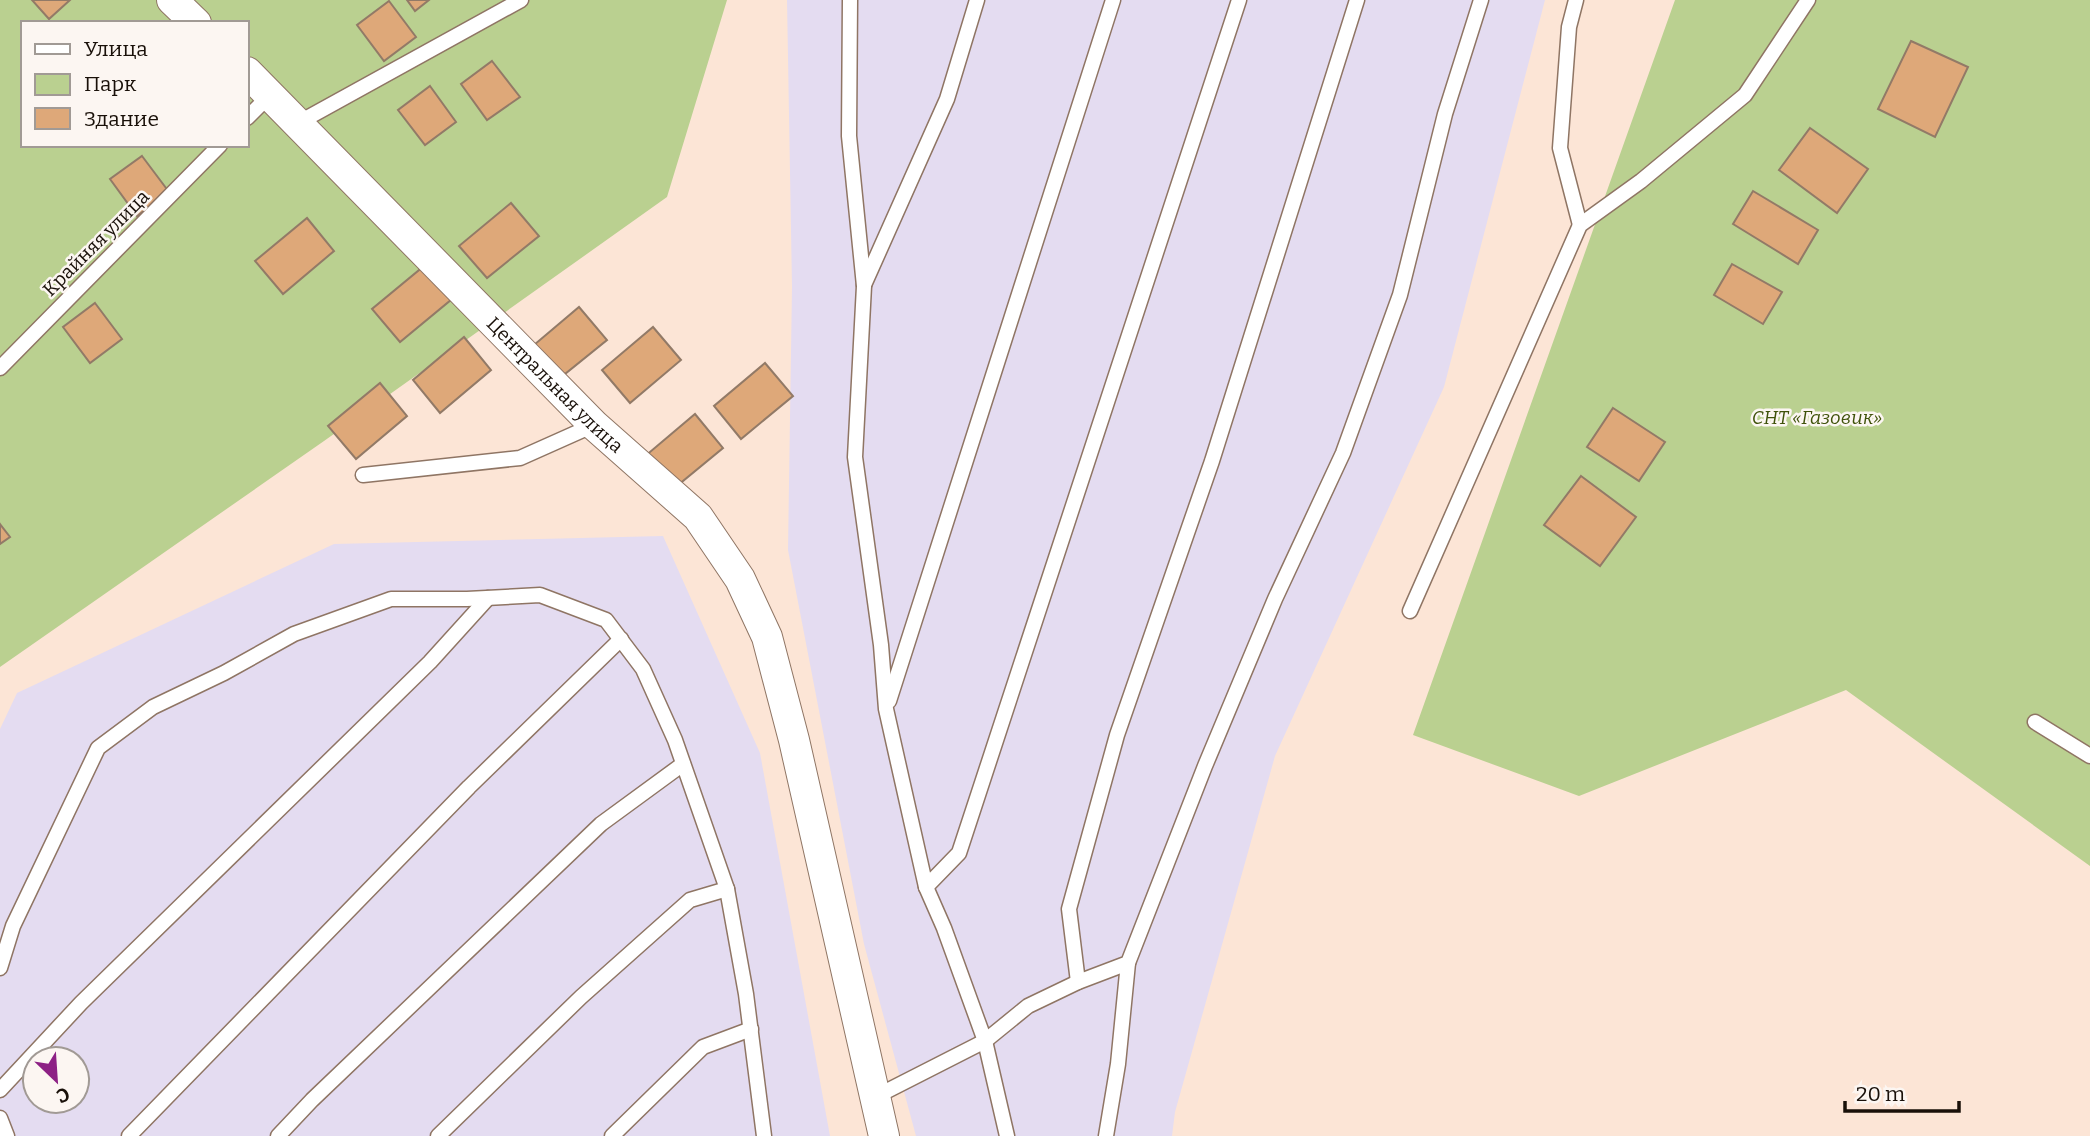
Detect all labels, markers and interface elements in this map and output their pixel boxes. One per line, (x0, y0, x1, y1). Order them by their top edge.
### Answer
legend (21, 21, 248, 147)
text: Улица (84, 36, 148, 62)
text: Парк (84, 71, 137, 97)
text: Здание (84, 106, 159, 132)
street label: Крайняя улица (38, 185, 154, 301)
street label: Центральная улица (482, 312, 629, 458)
park label: СНТ «Газовик» (1752, 406, 1882, 429)
north arrow (21, 1045, 91, 1115)
scale bar (1845, 1070, 1959, 1114)
text: 20 m (1856, 1081, 1905, 1107)
text: С (53, 1082, 73, 1108)

